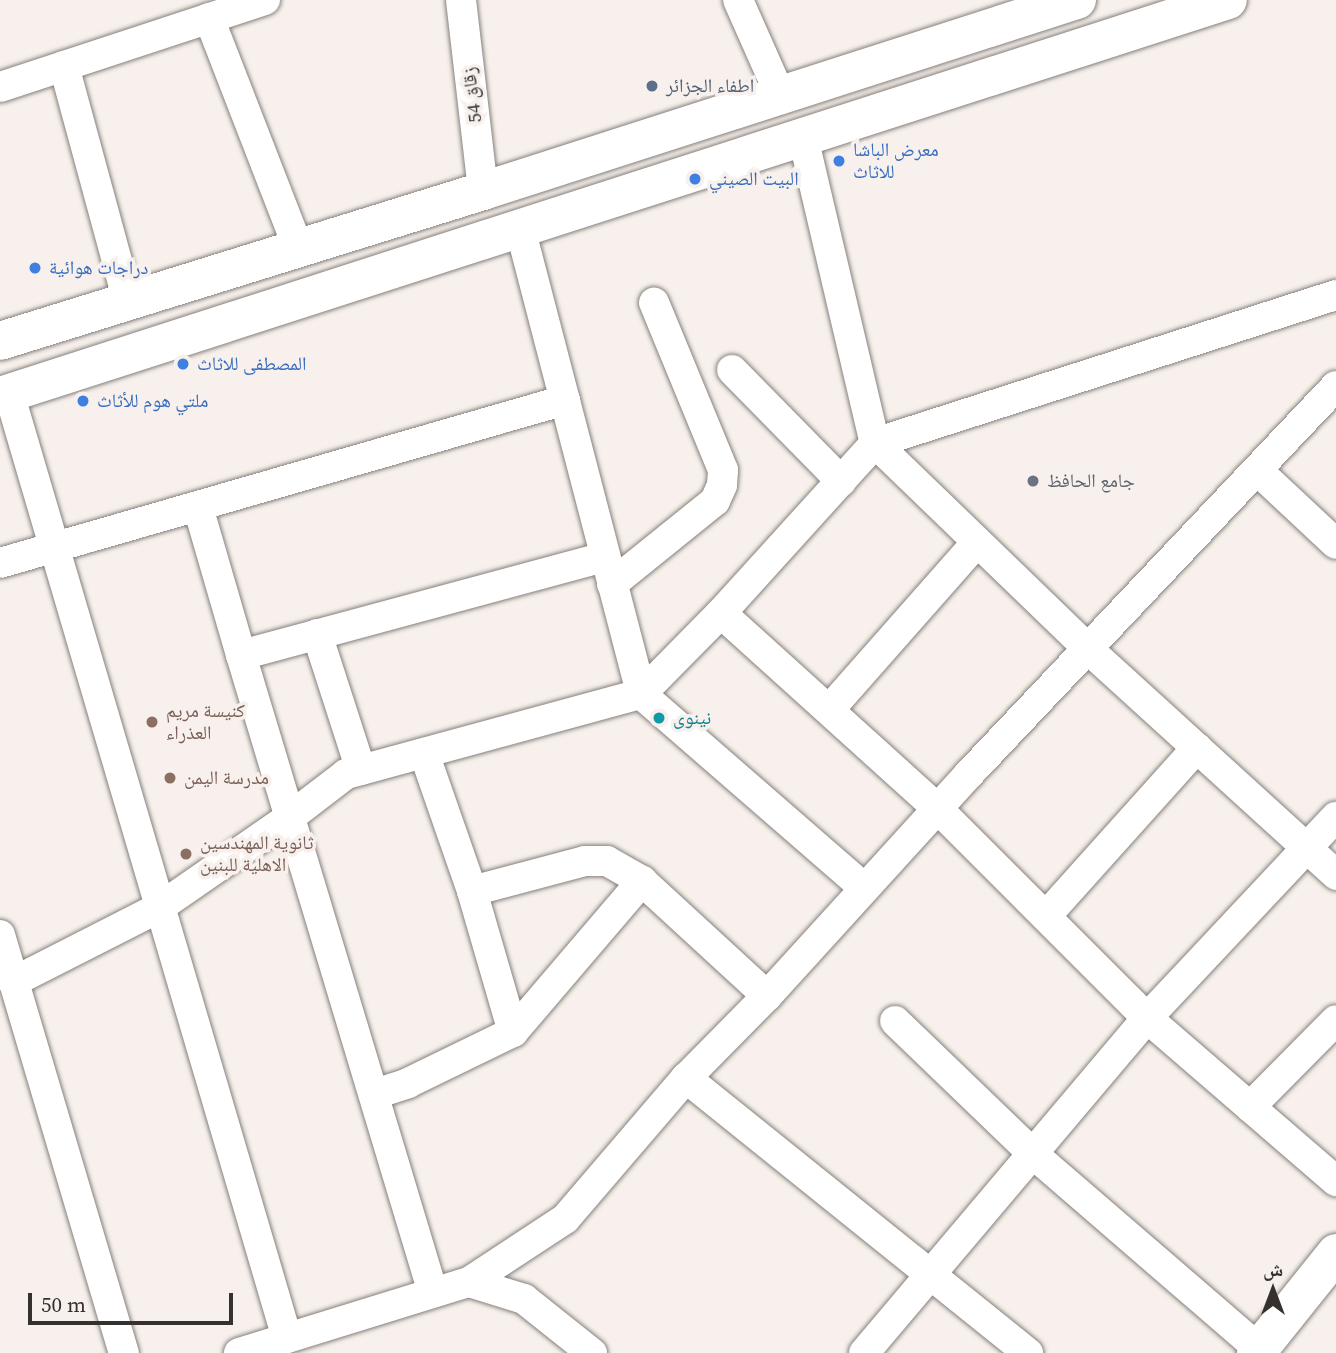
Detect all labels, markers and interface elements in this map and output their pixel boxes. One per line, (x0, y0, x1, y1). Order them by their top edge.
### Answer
street label: زقاق 54 (457, 66, 487, 124)
place label: اطفاء الجزائر (666, 75, 754, 97)
marker: اطفاء الجزائر (644, 78, 660, 94)
place label: معرض الباشا للاثاث (853, 139, 939, 183)
marker: معرض الباشا للاثاث (831, 153, 847, 169)
place label: البيت الصيني (709, 168, 799, 190)
marker: البيت الصيني (687, 171, 703, 187)
place label: دراجات هوائية (49, 257, 148, 279)
marker: دراجات هوائية (27, 260, 43, 276)
place label: المصطفى للاثاث (197, 353, 307, 375)
marker: المصطفى للاثاث (175, 356, 191, 372)
place label: ملتي هوم للأثاث (97, 390, 209, 412)
marker: ملتي هوم للأثاث (75, 393, 91, 409)
place label: جامع الحافظ (1047, 470, 1135, 492)
marker: جامع الحافظ (1025, 473, 1041, 489)
place label: كنيسة مريم العذراء (166, 700, 245, 744)
place label: نينوى (673, 707, 711, 729)
marker: نينوى (651, 710, 667, 726)
marker: كنيسة مريم العذراء (144, 714, 160, 730)
place label: مدرسة اليمن (184, 767, 269, 789)
marker: مدرسة اليمن (162, 770, 178, 786)
place label: ثانوية المهندسين الاهلية للبنين (200, 832, 314, 876)
marker: ثانوية المهندسين الاهلية للبنين (178, 846, 194, 862)
north arrow (1238, 1255, 1308, 1325)
text: ش (1263, 1256, 1283, 1282)
scale bar (32, 1280, 236, 1324)
text: 50 m (41, 1290, 86, 1319)

